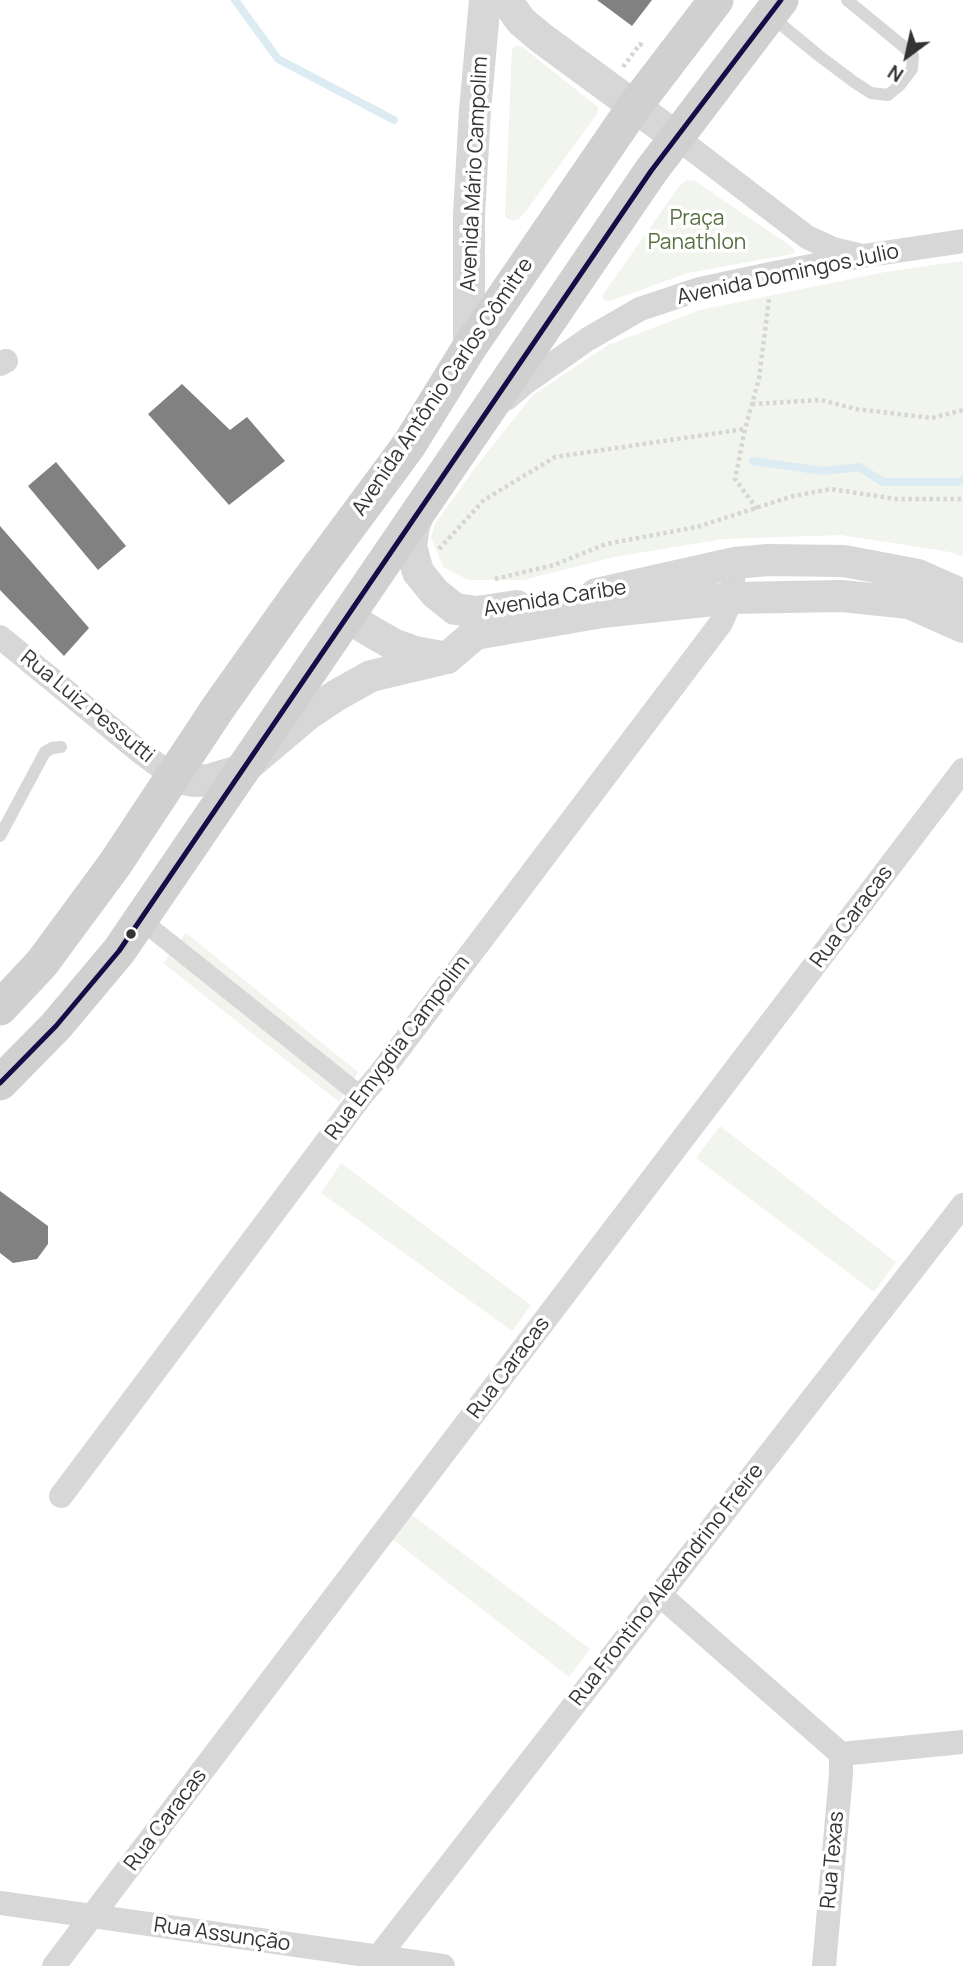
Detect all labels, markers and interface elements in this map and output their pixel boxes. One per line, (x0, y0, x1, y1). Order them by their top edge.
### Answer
north arrow (872, 21, 942, 91)
street label: Avenida Mário Campolim (456, 56, 494, 292)
text: N (883, 59, 908, 88)
park label: Praça Panathlon (648, 206, 746, 256)
street label: Avenida Domingos Julio (675, 239, 901, 311)
street label: Avenida Antônio Carlos Cômitre (347, 253, 539, 521)
street label: Avenida Caribe (482, 575, 628, 623)
street label: Rua Luiz Pessutti (15, 645, 159, 769)
street label: Rua Caracas (805, 861, 899, 973)
unlabelled marker (124, 927, 138, 941)
street label: Rua Emygdia Campolim (320, 951, 476, 1145)
street label: Rua Caracas (462, 1312, 556, 1424)
street label: Rua Frontino Alexandrino Freire (565, 1459, 769, 1711)
street label: Rua Caracas (119, 1764, 213, 1876)
street label: Rua Texas (816, 1810, 850, 1910)
street label: Rua Assunção (152, 1913, 292, 1957)

